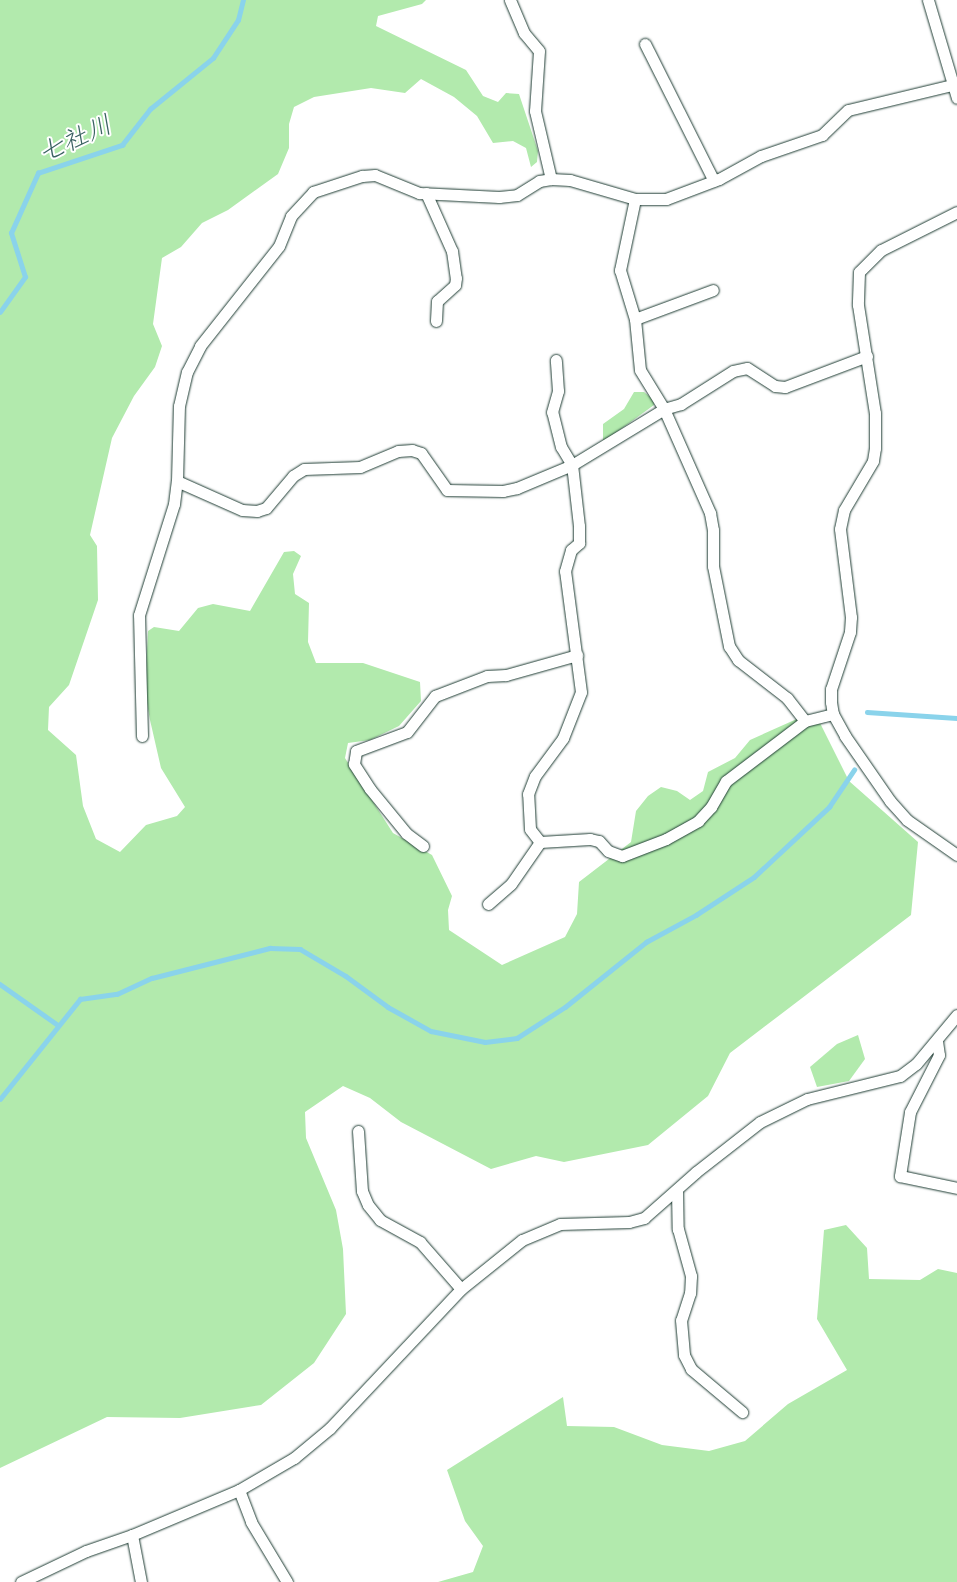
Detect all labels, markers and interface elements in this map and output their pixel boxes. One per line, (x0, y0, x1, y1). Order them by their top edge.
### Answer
water label: 七社川 (33, 109, 117, 169)

